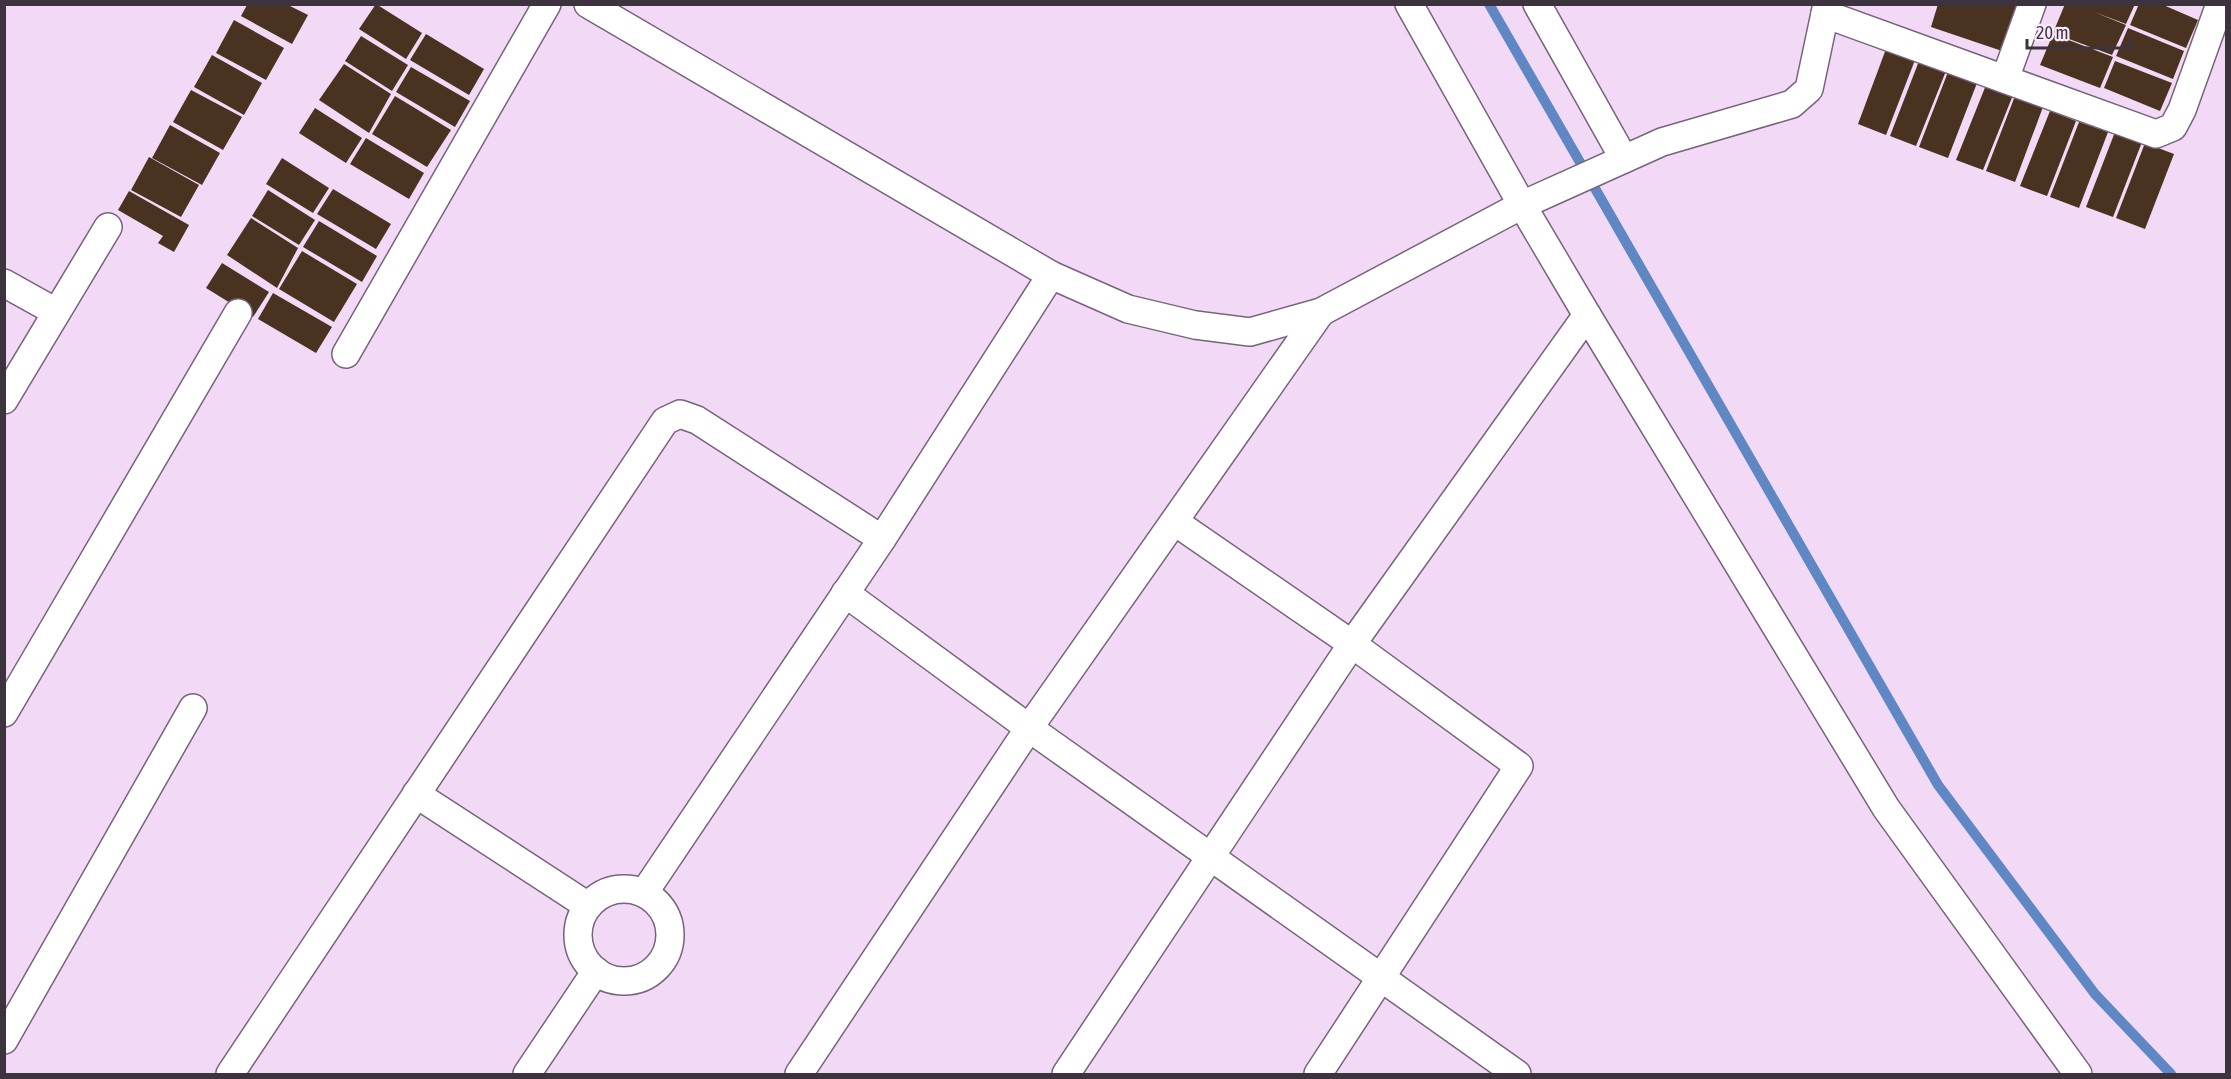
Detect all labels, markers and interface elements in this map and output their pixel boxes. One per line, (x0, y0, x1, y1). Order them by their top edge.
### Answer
scale bar (2027, 12, 2130, 50)
text: 20 m (2036, 22, 2068, 43)

